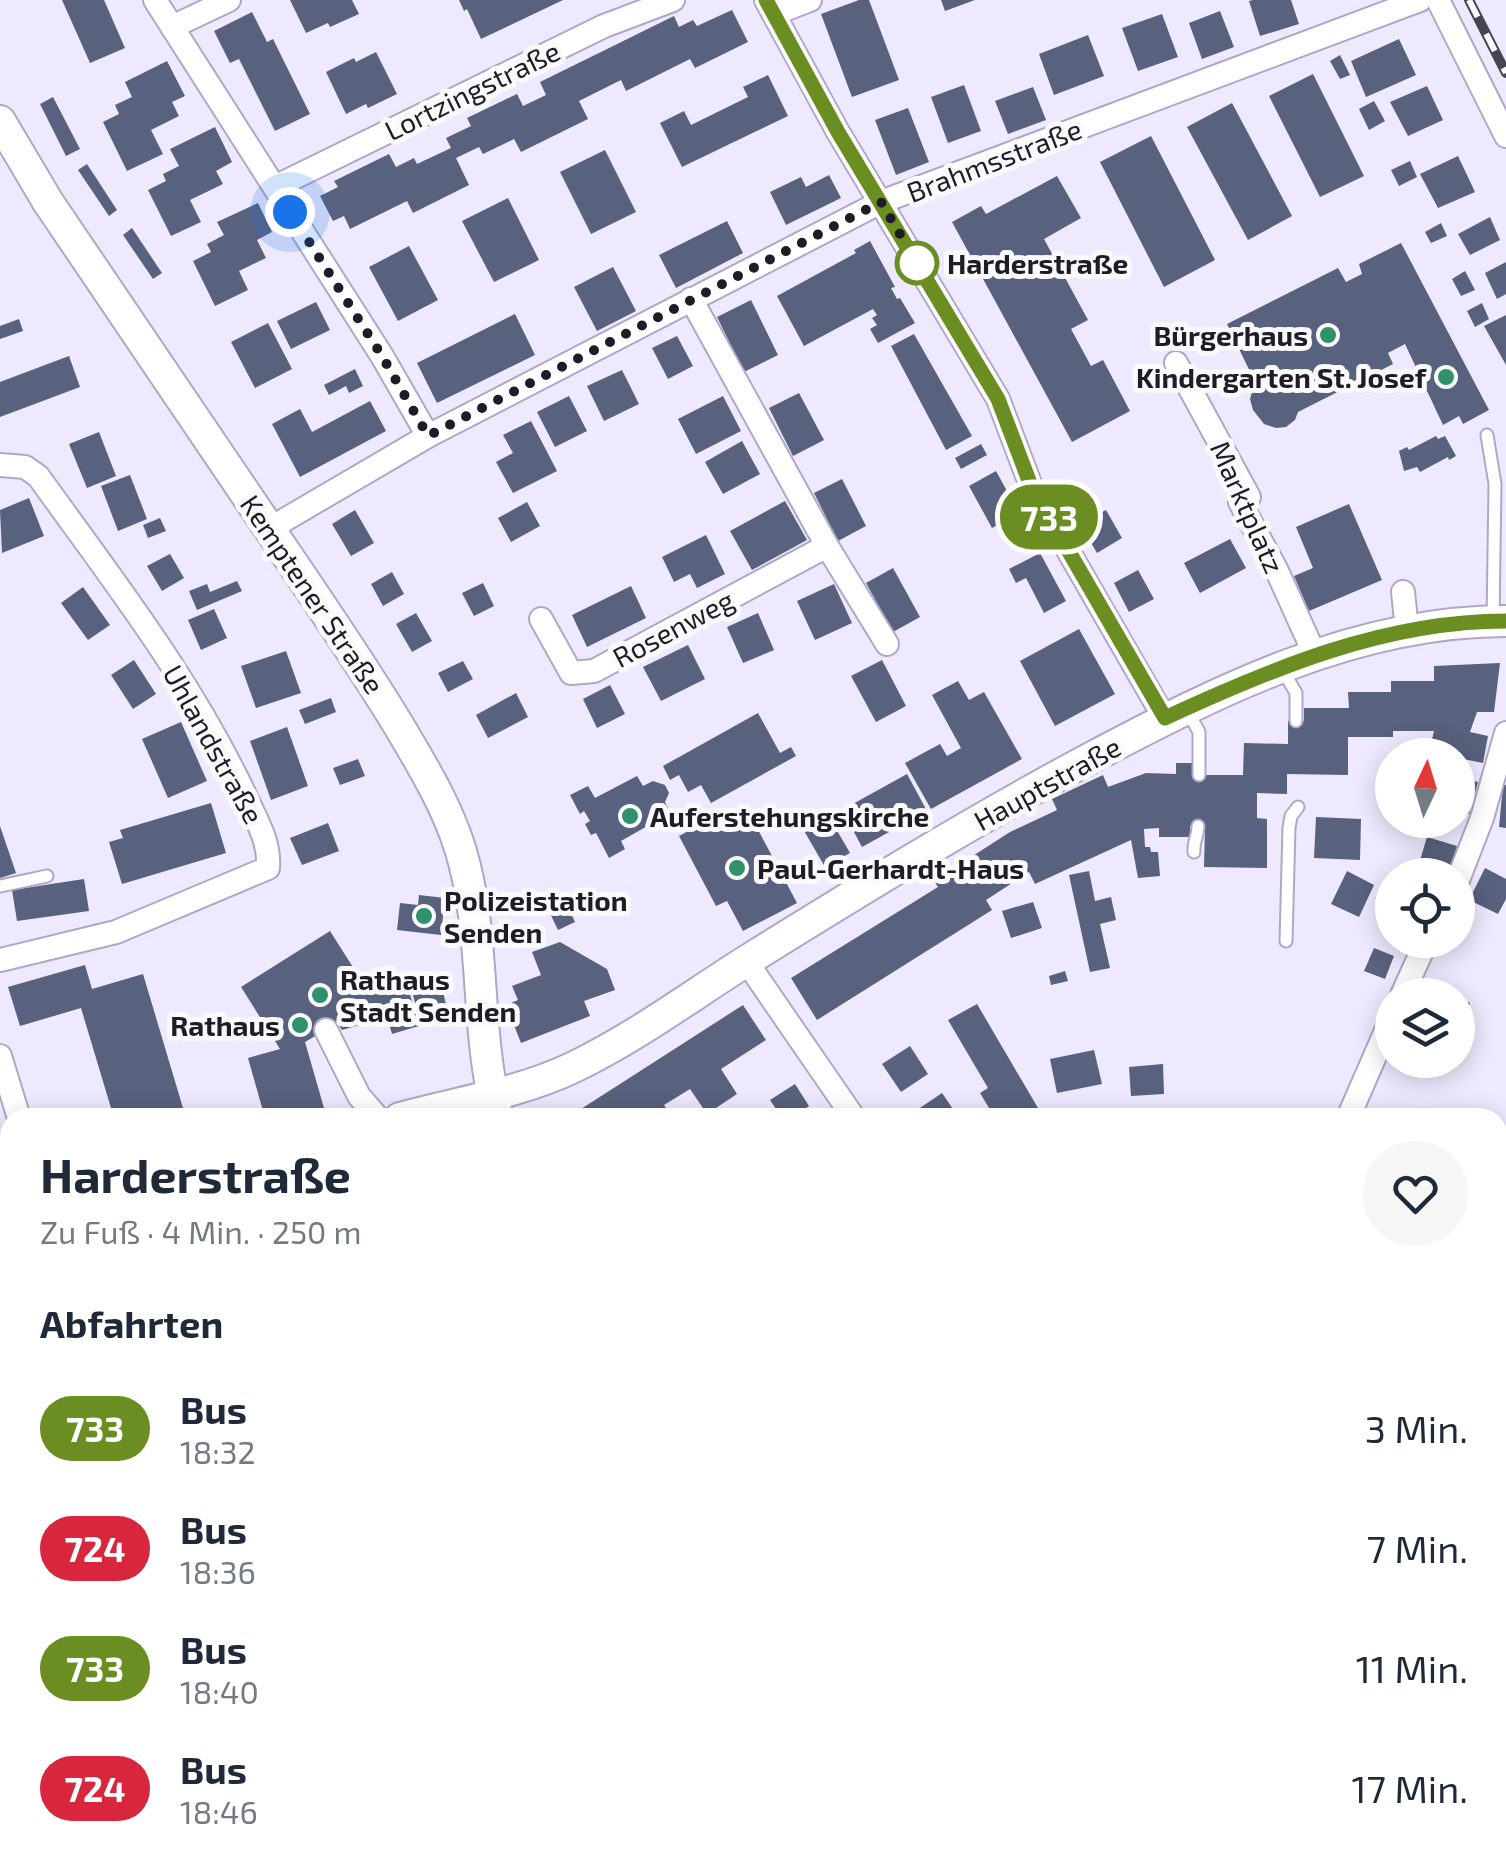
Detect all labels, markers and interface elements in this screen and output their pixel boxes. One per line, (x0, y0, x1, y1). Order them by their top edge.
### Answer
street label: Lortzingstraße (379, 33, 565, 147)
street label: Brahmsstraße (902, 111, 1086, 209)
your location (265, 187, 315, 237)
marker: Harderstraße (896, 242, 938, 284)
place label: Harderstraße (947, 246, 1128, 280)
place label: Bürgerhaus (1153, 318, 1308, 352)
marker: Bürgerhaus (1317, 324, 1339, 346)
place label: Kindergarten St. Josef (1136, 360, 1427, 394)
marker: Kindergarten St. Josef (1435, 366, 1457, 388)
street label: Marktplatz (1204, 436, 1292, 578)
line badge: 733 (992, 484, 1106, 550)
street label: Kemptener Straße (234, 488, 392, 700)
text: 733 (1020, 496, 1078, 538)
street label: Rosenweg (607, 582, 740, 674)
street label: Uhlandstraße (156, 659, 272, 829)
street label: Hauptstraße (968, 729, 1126, 837)
north arrow (1375, 738, 1475, 838)
map controls (1375, 738, 1475, 1078)
place label: Auferstehungskirche (650, 799, 929, 833)
marker: Auferstehungskirche (619, 805, 641, 827)
place label: Paul-Gerhardt-Haus (757, 851, 1024, 885)
marker: Paul-Gerhardt-Haus (726, 857, 748, 879)
button: locate (1375, 858, 1475, 958)
place label: Polizeistation Senden (444, 883, 628, 949)
marker: Polizeistation Senden (413, 905, 435, 927)
place label: Rathaus Stadt Senden (340, 962, 516, 1028)
button: layers (1375, 978, 1475, 1078)
marker: Rathaus Stadt Senden (309, 984, 331, 1006)
place label: Rathaus (170, 1008, 280, 1042)
marker: Rathaus (289, 1014, 311, 1036)
button: heart (1363, 1141, 1468, 1246)
text: Harderstraße (40, 1145, 351, 1203)
text: Zu Fuß · 4 Min. · 250 m (40, 1212, 362, 1250)
text: Abfahrten (40, 1300, 223, 1346)
text: Bus (180, 1386, 247, 1432)
text: 3 Min. (1365, 1405, 1468, 1451)
text: 733 (66, 1407, 124, 1449)
text: 18:32 (180, 1432, 256, 1470)
text: Bus (180, 1506, 247, 1552)
text: 7 Min. (1367, 1525, 1468, 1571)
text: 724 (64, 1527, 126, 1569)
text: 18:36 (180, 1552, 256, 1590)
text: Bus (180, 1626, 247, 1672)
text: 11 Min. (1356, 1645, 1468, 1691)
text: 733 (66, 1647, 124, 1689)
text: 18:40 (180, 1672, 259, 1710)
text: Bus (180, 1746, 247, 1792)
text: 17 Min. (1351, 1765, 1468, 1811)
text: 724 (64, 1767, 126, 1809)
text: 18:46 (180, 1792, 258, 1830)

